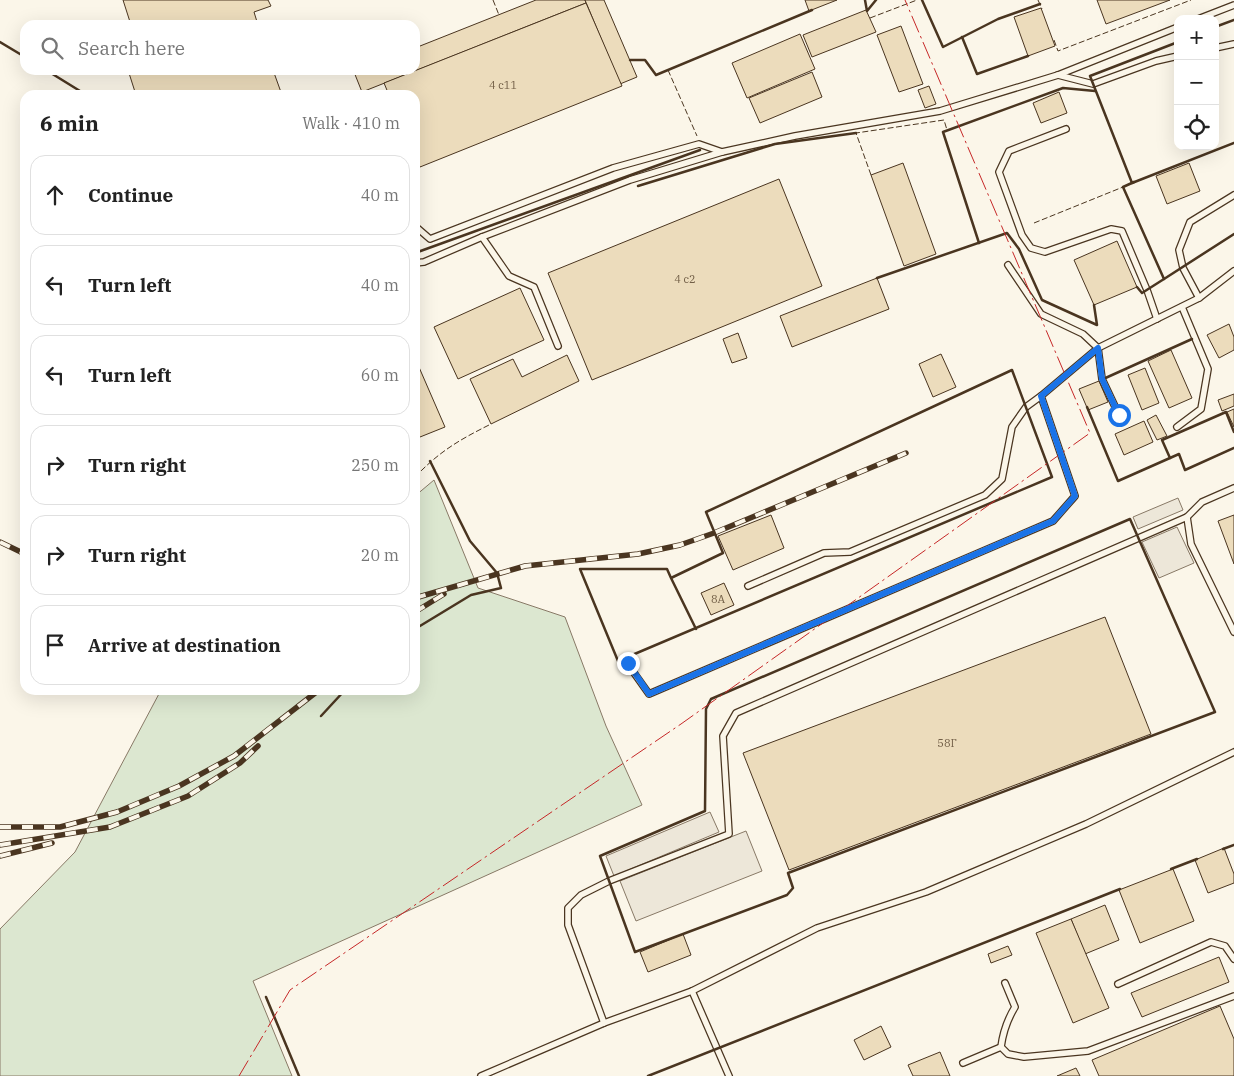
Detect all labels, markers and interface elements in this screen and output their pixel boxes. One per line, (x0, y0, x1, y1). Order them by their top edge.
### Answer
map controls (1174, 15, 1219, 150)
button: + (1174, 15, 1219, 60)
search box (20, 20, 420, 75)
icon: search (38, 34, 66, 62)
text: Search here (78, 36, 185, 60)
button: − (1174, 60, 1219, 105)
house number: 4 с11 (489, 78, 517, 92)
button: locate (1174, 105, 1219, 150)
text: 6 min (40, 109, 99, 137)
text: Walk · 410 m (302, 113, 400, 133)
icon: ahead (41, 181, 69, 209)
text: Continue (88, 183, 173, 207)
text: 40 m (361, 185, 399, 205)
icon: left (41, 271, 69, 299)
house number: 4 с2 (674, 272, 696, 286)
text: Turn left (88, 273, 171, 297)
text: 40 m (361, 275, 399, 295)
icon: left (41, 361, 69, 389)
text: Turn left (88, 363, 171, 387)
text: 60 m (361, 365, 399, 385)
route start (1108, 404, 1131, 427)
icon: right (41, 451, 69, 479)
text: Turn right (88, 453, 186, 477)
text: 250 m (351, 455, 399, 475)
icon: right (41, 541, 69, 569)
text: Turn right (88, 543, 186, 567)
text: 20 m (361, 545, 399, 565)
house number: 8А (711, 592, 726, 606)
icon: arrive (41, 631, 69, 659)
text: Arrive at destination (88, 633, 281, 657)
route end (617, 652, 640, 675)
house number: 58Г (937, 736, 957, 750)

